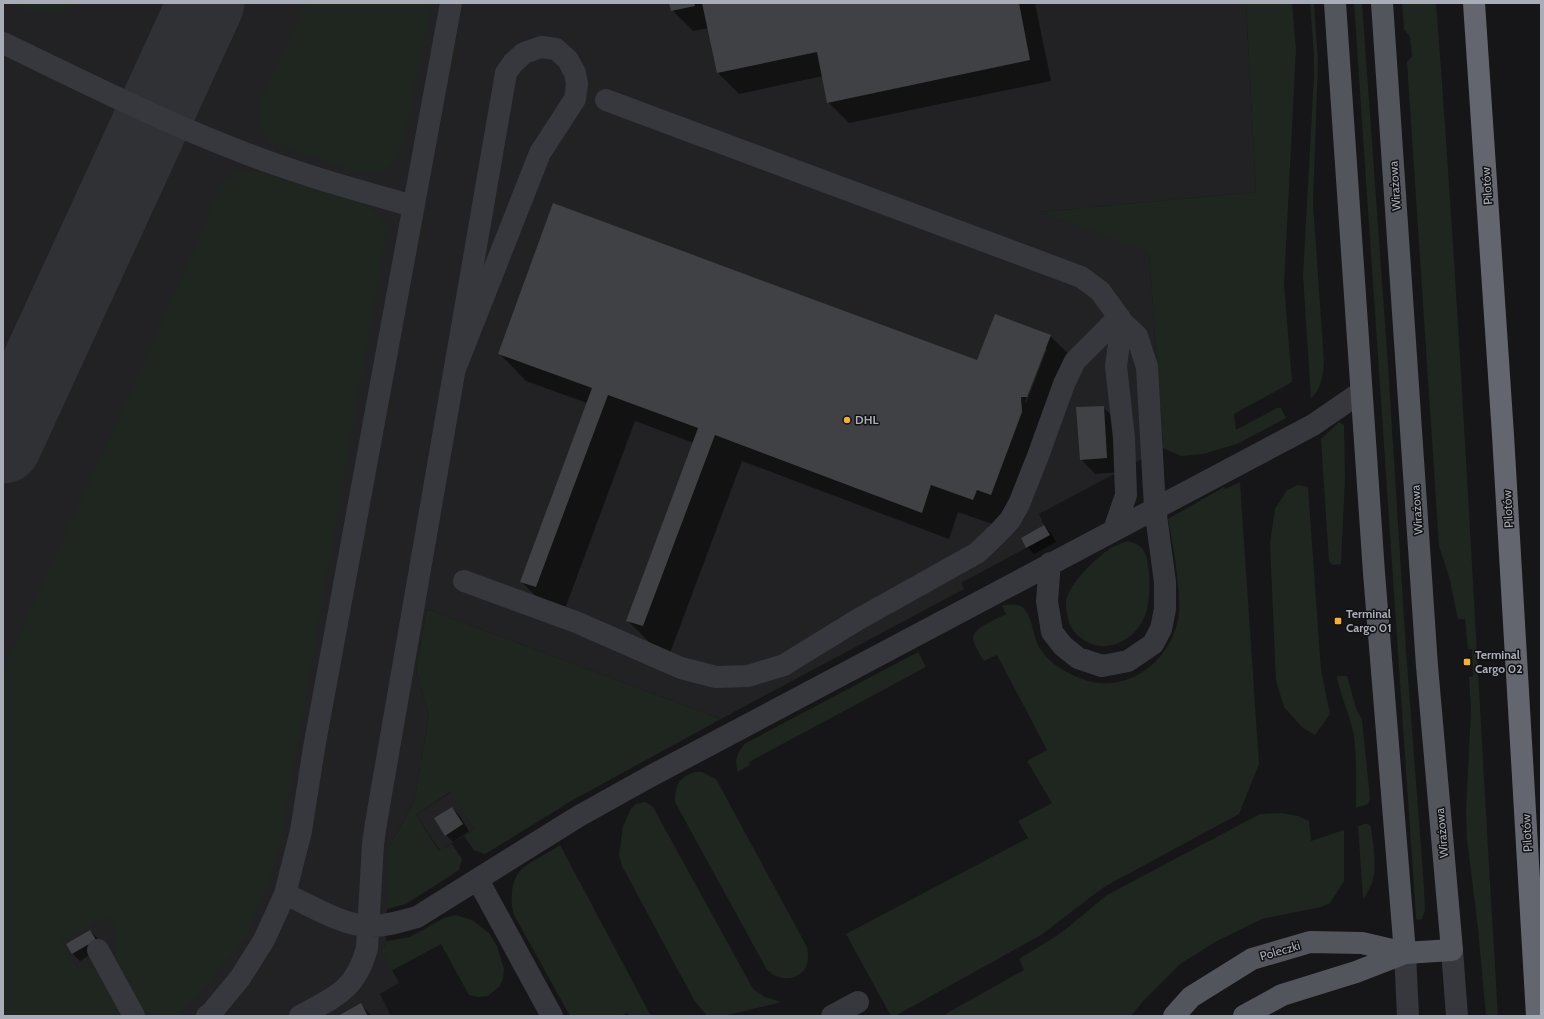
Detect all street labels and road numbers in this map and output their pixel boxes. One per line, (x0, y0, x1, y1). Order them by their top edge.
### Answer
street label: Wirażowa (1385, 160, 1404, 211)
street label: Pilotów (1478, 166, 1495, 205)
street label: Wirażowa (1407, 484, 1426, 535)
street label: Pilotów (1499, 489, 1516, 528)
street label: Wirażowa (1432, 807, 1451, 859)
street label: Pilotów (1518, 813, 1535, 852)
street label: Poleczki (1258, 938, 1302, 963)

